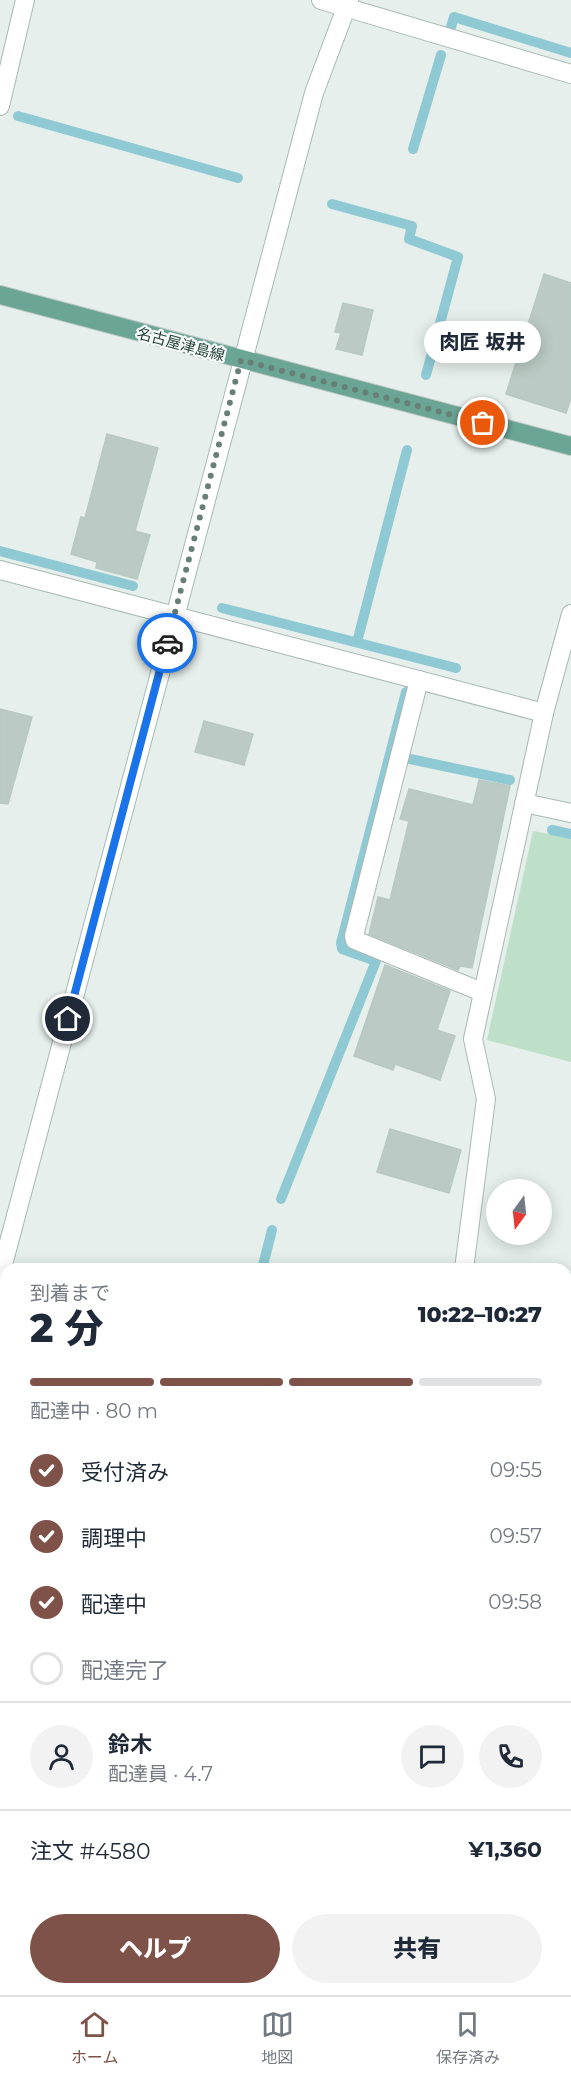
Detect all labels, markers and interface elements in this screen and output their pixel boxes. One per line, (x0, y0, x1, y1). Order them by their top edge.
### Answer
callout: 肉匠 坂井 (424, 321, 542, 363)
street label: 名古屋津島線 (135, 323, 227, 365)
text: 肉匠 坂井 (440, 330, 525, 354)
pin (457, 397, 508, 448)
icon: bag (466, 406, 499, 439)
courier (137, 613, 197, 673)
icon: car (151, 627, 184, 660)
pin (42, 993, 93, 1044)
icon: home (51, 1002, 84, 1035)
north arrow (486, 1179, 552, 1245)
map controls (486, 1179, 552, 1245)
text: 到着まで (30, 1281, 110, 1305)
text: 10:22–10:27 (418, 1301, 542, 1328)
text: 2 分 (30, 1304, 104, 1352)
text: 配達中 · 80 m (30, 1399, 158, 1423)
icon: check (30, 1454, 63, 1487)
text: 09:55 (490, 1458, 542, 1482)
text: 受付済み (81, 1459, 169, 1486)
icon: check (30, 1520, 63, 1553)
text: 09:57 (490, 1524, 542, 1548)
text: 調理中 (81, 1525, 147, 1552)
icon: check (30, 1586, 63, 1619)
text: 09:58 (488, 1590, 542, 1614)
text: 配達中 (81, 1591, 147, 1618)
text: 配達完了 (81, 1657, 169, 1684)
button: person (30, 1725, 93, 1788)
button: chat (401, 1725, 464, 1788)
button: phone (479, 1725, 542, 1788)
text: 鈴木 (108, 1731, 152, 1758)
text: 配達員 · 4.7 (108, 1762, 213, 1786)
text: ¥1,360 (469, 1836, 542, 1863)
text: 注文 #4580 (30, 1838, 151, 1865)
button: ヘルプ (30, 1914, 280, 1983)
button: 共有 (292, 1914, 542, 1983)
tab: ホーム (71, 2008, 119, 2068)
tab: 地図 (261, 2008, 294, 2068)
tab: 保存済み (436, 2008, 500, 2068)

